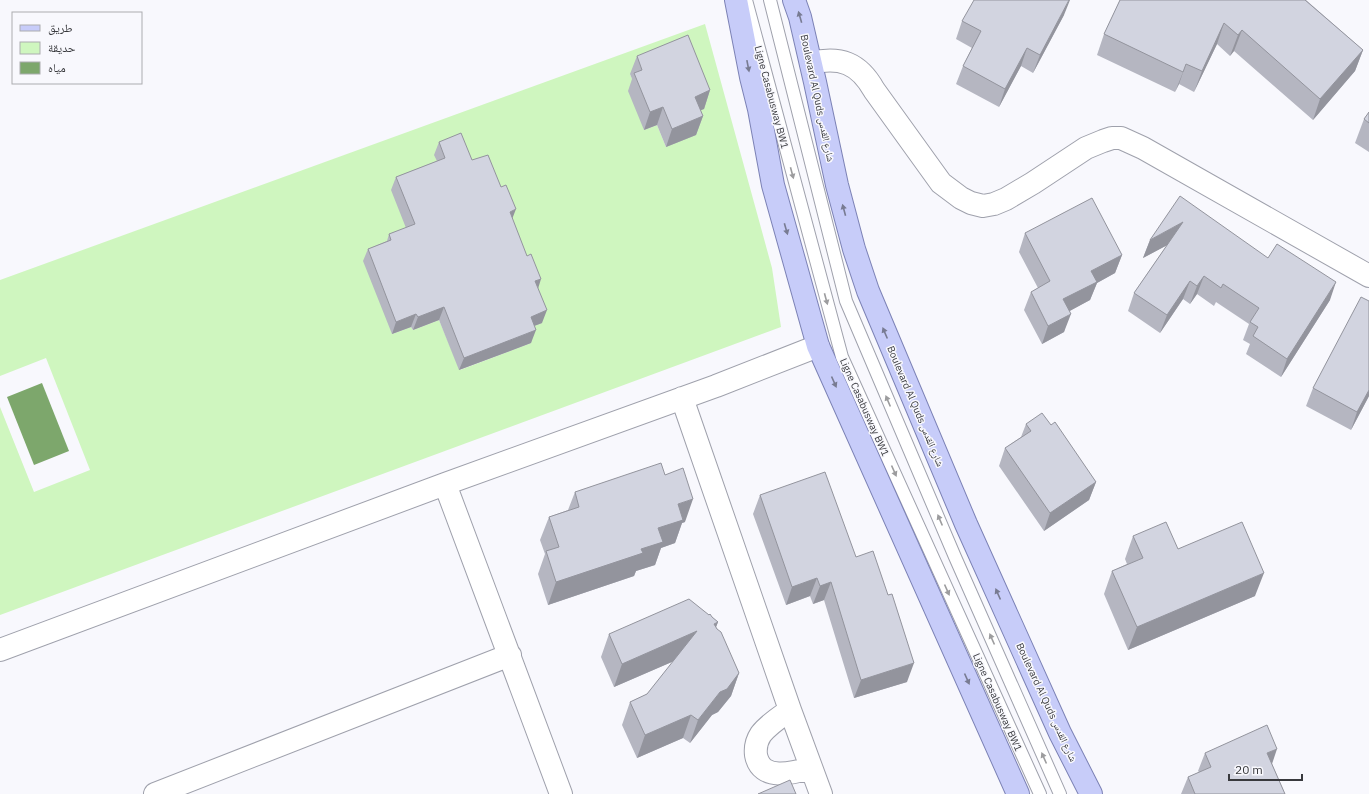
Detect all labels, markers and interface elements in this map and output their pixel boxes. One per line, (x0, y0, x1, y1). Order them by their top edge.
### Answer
one-way arrow (796, 11, 802, 24)
legend (12, 12, 142, 84)
text: طريق (48, 20, 73, 35)
street label: Boulevard Al Quds شارع القدس (798, 33, 837, 163)
text: حديقة (48, 40, 76, 55)
street label: Ligne Casabusway BW1 (752, 44, 792, 150)
text: مياه (48, 60, 66, 75)
one-way arrow (746, 60, 752, 72)
one-way arrow (789, 167, 795, 179)
one-way arrow (841, 204, 847, 216)
one-way arrow (783, 224, 789, 236)
one-way arrow (823, 293, 829, 305)
one-way arrow (882, 327, 888, 338)
street label: Boulevard Al Quds شارع القدس (884, 344, 947, 469)
street label: Ligne Casabusway BW1 (837, 356, 892, 458)
one-way arrow (830, 376, 837, 388)
one-way arrow (885, 394, 891, 406)
one-way arrow (891, 466, 897, 477)
one-way arrow (936, 514, 942, 526)
one-way arrow (945, 584, 951, 596)
one-way arrow (994, 587, 1000, 599)
one-way arrow (988, 633, 994, 645)
street label: Boulevard Al Quds شارع القدس (1013, 641, 1080, 764)
street label: Ligne Casabusway BW1 (970, 651, 1025, 753)
one-way arrow (964, 674, 970, 685)
one-way arrow (1041, 753, 1047, 764)
scale bar (1229, 756, 1302, 782)
text: 20 m (1235, 762, 1263, 777)

